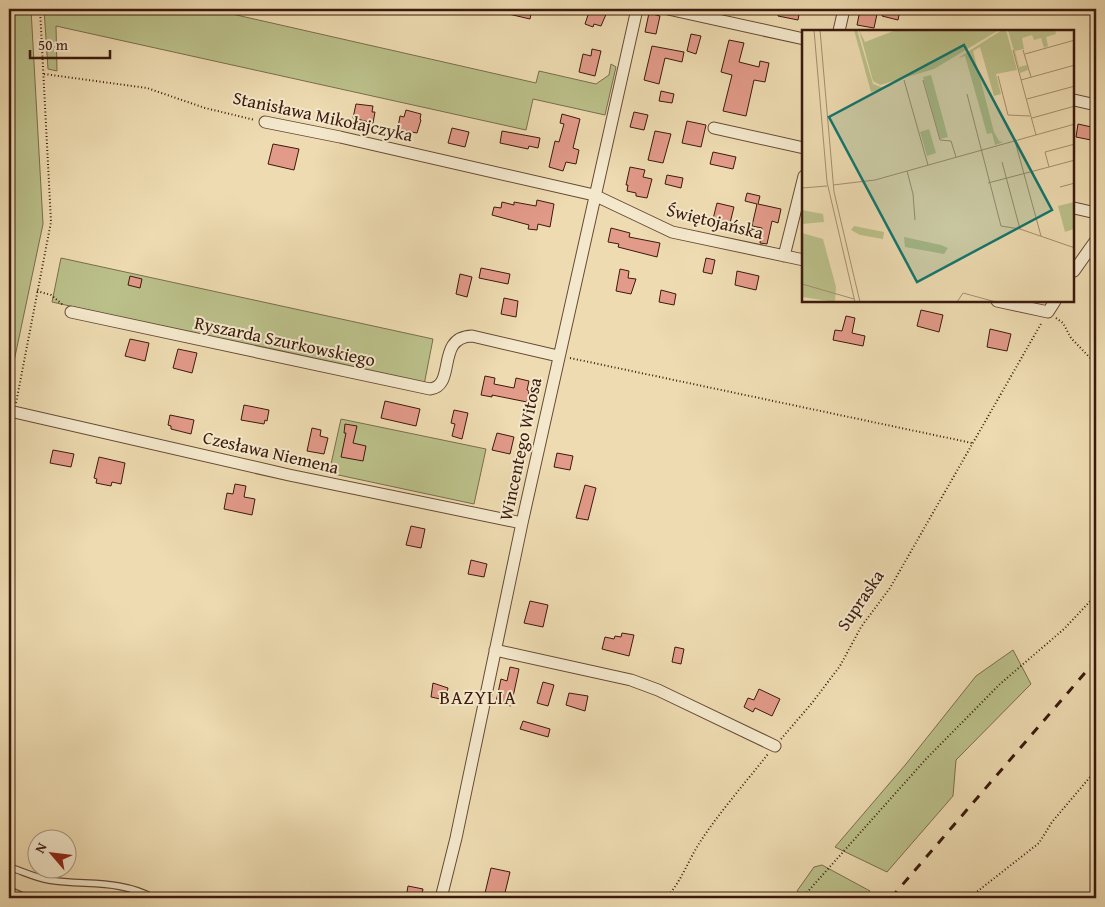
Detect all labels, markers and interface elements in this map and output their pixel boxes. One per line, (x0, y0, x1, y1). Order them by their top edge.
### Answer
scale bar (30, 28, 110, 60)
inset map (802, 30, 1075, 302)
text: 50 m (38, 34, 69, 55)
street label: Stanisława Mikołajczyka (231, 84, 416, 148)
street label: Świętojańska (664, 196, 767, 246)
street label: Ryszarda Szurkowskiego (192, 309, 378, 373)
street label: Wincentego Witosa (492, 375, 548, 523)
street label: Czesława Niemena (200, 423, 342, 481)
street label: Supraska (830, 564, 891, 636)
district label: BAZYLIA (439, 683, 517, 711)
north arrow (28, 830, 78, 880)
text: N (29, 839, 52, 857)

